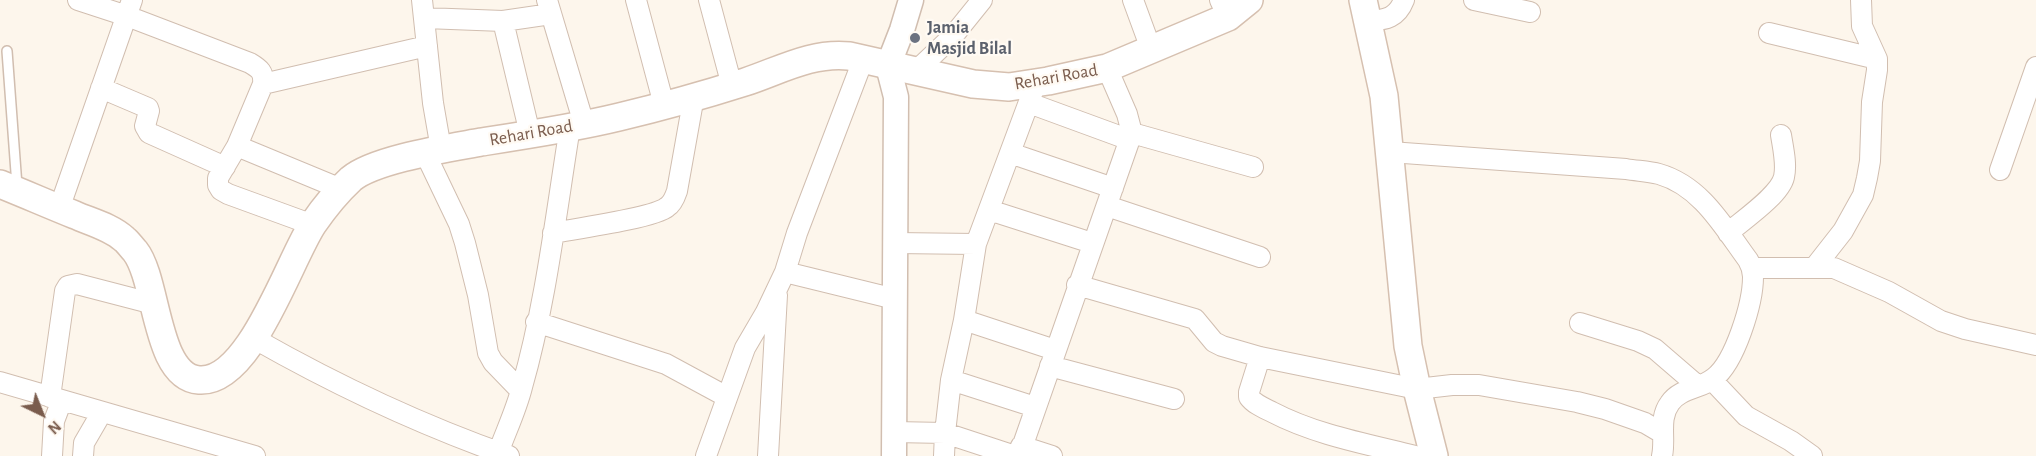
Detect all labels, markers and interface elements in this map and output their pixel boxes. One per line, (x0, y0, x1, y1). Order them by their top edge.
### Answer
place label: Jamia Masjid Bilal (927, 17, 1012, 60)
marker: Jamia Masjid Bilal (908, 31, 922, 45)
street label: Rehari Road (1013, 59, 1099, 95)
street label: Rehari Road (488, 115, 574, 151)
north arrow (12, 384, 72, 444)
text: N (45, 418, 64, 437)

